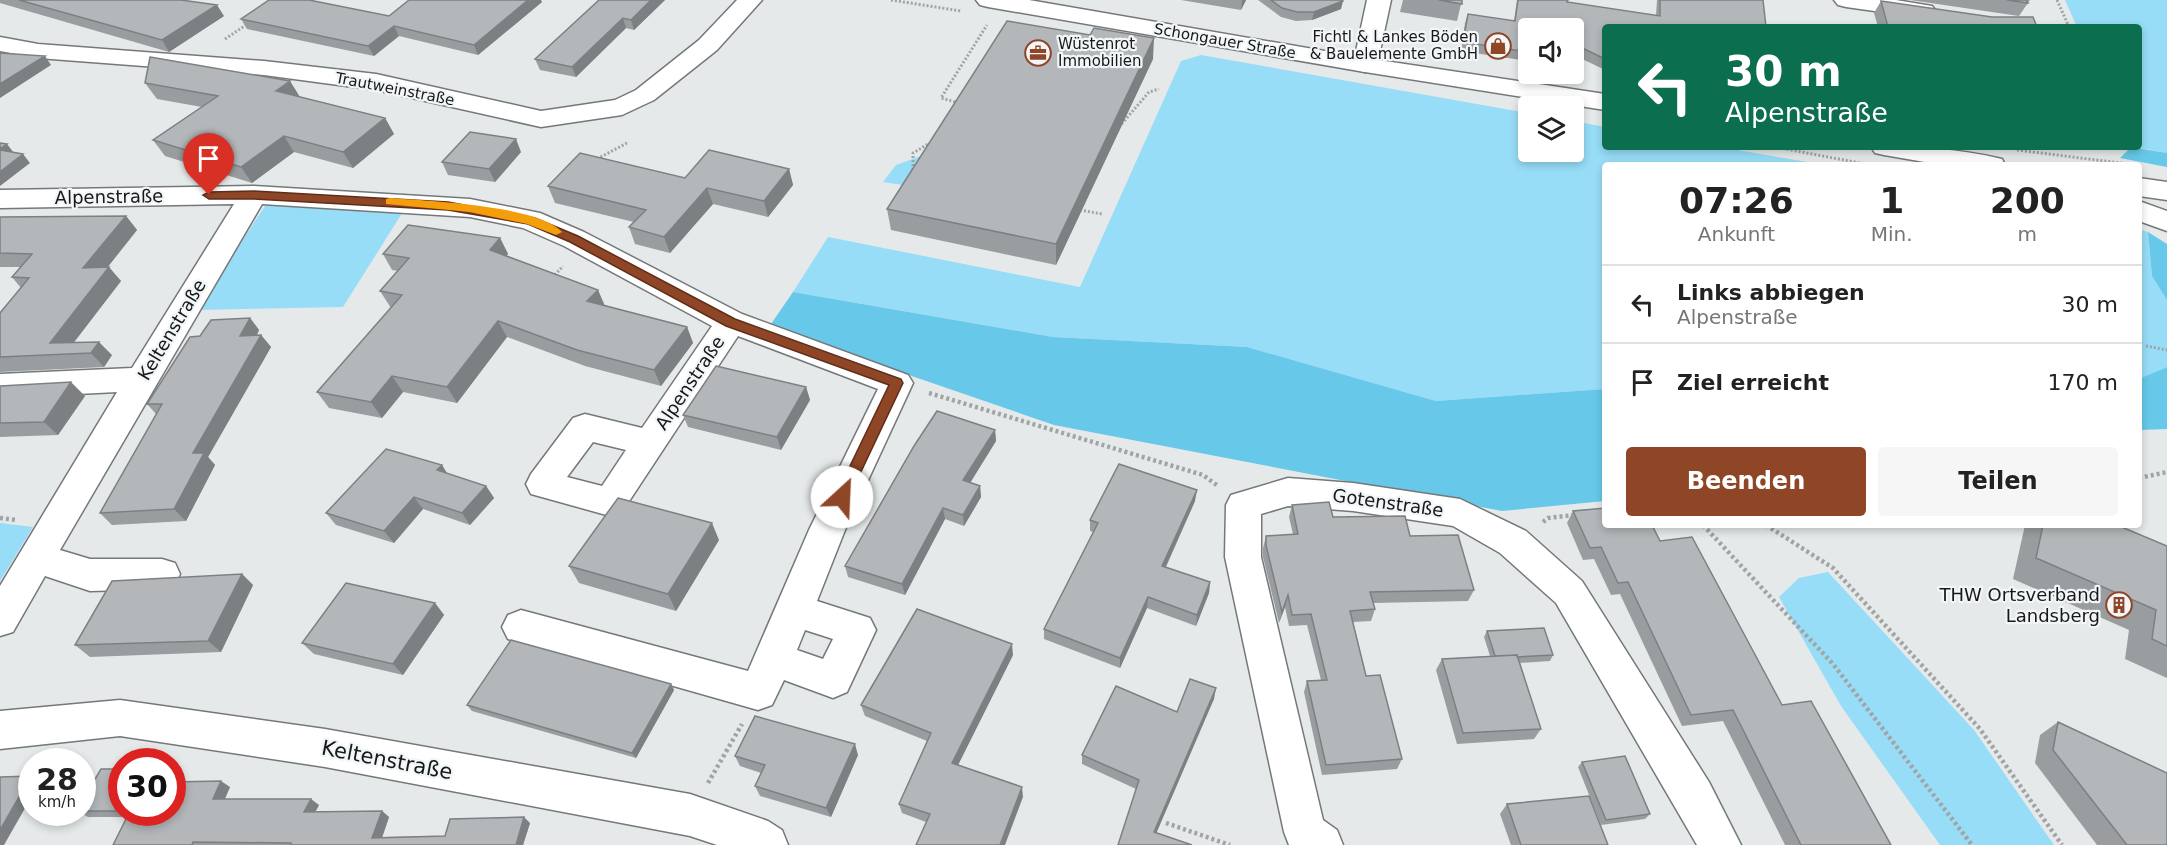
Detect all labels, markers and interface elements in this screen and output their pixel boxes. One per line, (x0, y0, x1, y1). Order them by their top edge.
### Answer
map controls (1518, 18, 1584, 162)
button: sound (1518, 18, 1584, 84)
street label: Schongauer Straße (1153, 20, 1297, 62)
place label: Fichtl & Lankes Böden & Bauelemente GmbH (1310, 28, 1478, 63)
shop icon: Fichtl & Lankes Böden & Bauelemente GmbH (1483, 31, 1513, 61)
place label: Wüstenrot Immobilien (1058, 35, 1142, 70)
office icon: Wüstenrot Immobilien (1023, 38, 1053, 68)
text: 30 m (1725, 47, 1842, 96)
icon: left (1626, 48, 1704, 126)
street label: Trautweinstraße (333, 68, 456, 109)
button: layers (1518, 96, 1584, 162)
text: Alpenstraße (1725, 97, 1888, 128)
pin (183, 133, 234, 195)
icon: arrive (192, 142, 225, 175)
text: 07:26 (1679, 180, 1794, 221)
text: 1 (1879, 180, 1904, 221)
text: 200 (1990, 180, 2065, 221)
street label: Alpenstraße (55, 185, 163, 208)
text: Ankunft (1698, 222, 1775, 246)
text: Min. (1871, 222, 1913, 246)
text: m (2018, 222, 2037, 246)
street label: Keltenstraße (133, 276, 210, 384)
text: Links abbiegen (1677, 280, 1865, 305)
icon: left (1626, 288, 1659, 321)
text: 30 m (2062, 292, 2118, 317)
text: Alpenstraße (1677, 305, 1798, 329)
street label: Alpenstraße (651, 332, 729, 434)
icon: arrive (1626, 366, 1659, 399)
text: Ziel erreicht (1677, 370, 1829, 395)
text: 170 m (2048, 370, 2118, 395)
button: Beenden (1626, 447, 1866, 516)
button: Teilen (1878, 447, 2118, 516)
position arrow (810, 465, 874, 529)
street label: Gotenstraße (1331, 484, 1445, 521)
place label: THW Ortsverband Landsberg (1939, 584, 2100, 626)
building icon: THW Ortsverband Landsberg (2104, 590, 2134, 620)
street label: Keltenstraße (320, 736, 454, 784)
speed limit sign: 30 (108, 748, 186, 826)
text: 28 (36, 762, 78, 797)
text: km/h (38, 793, 76, 811)

